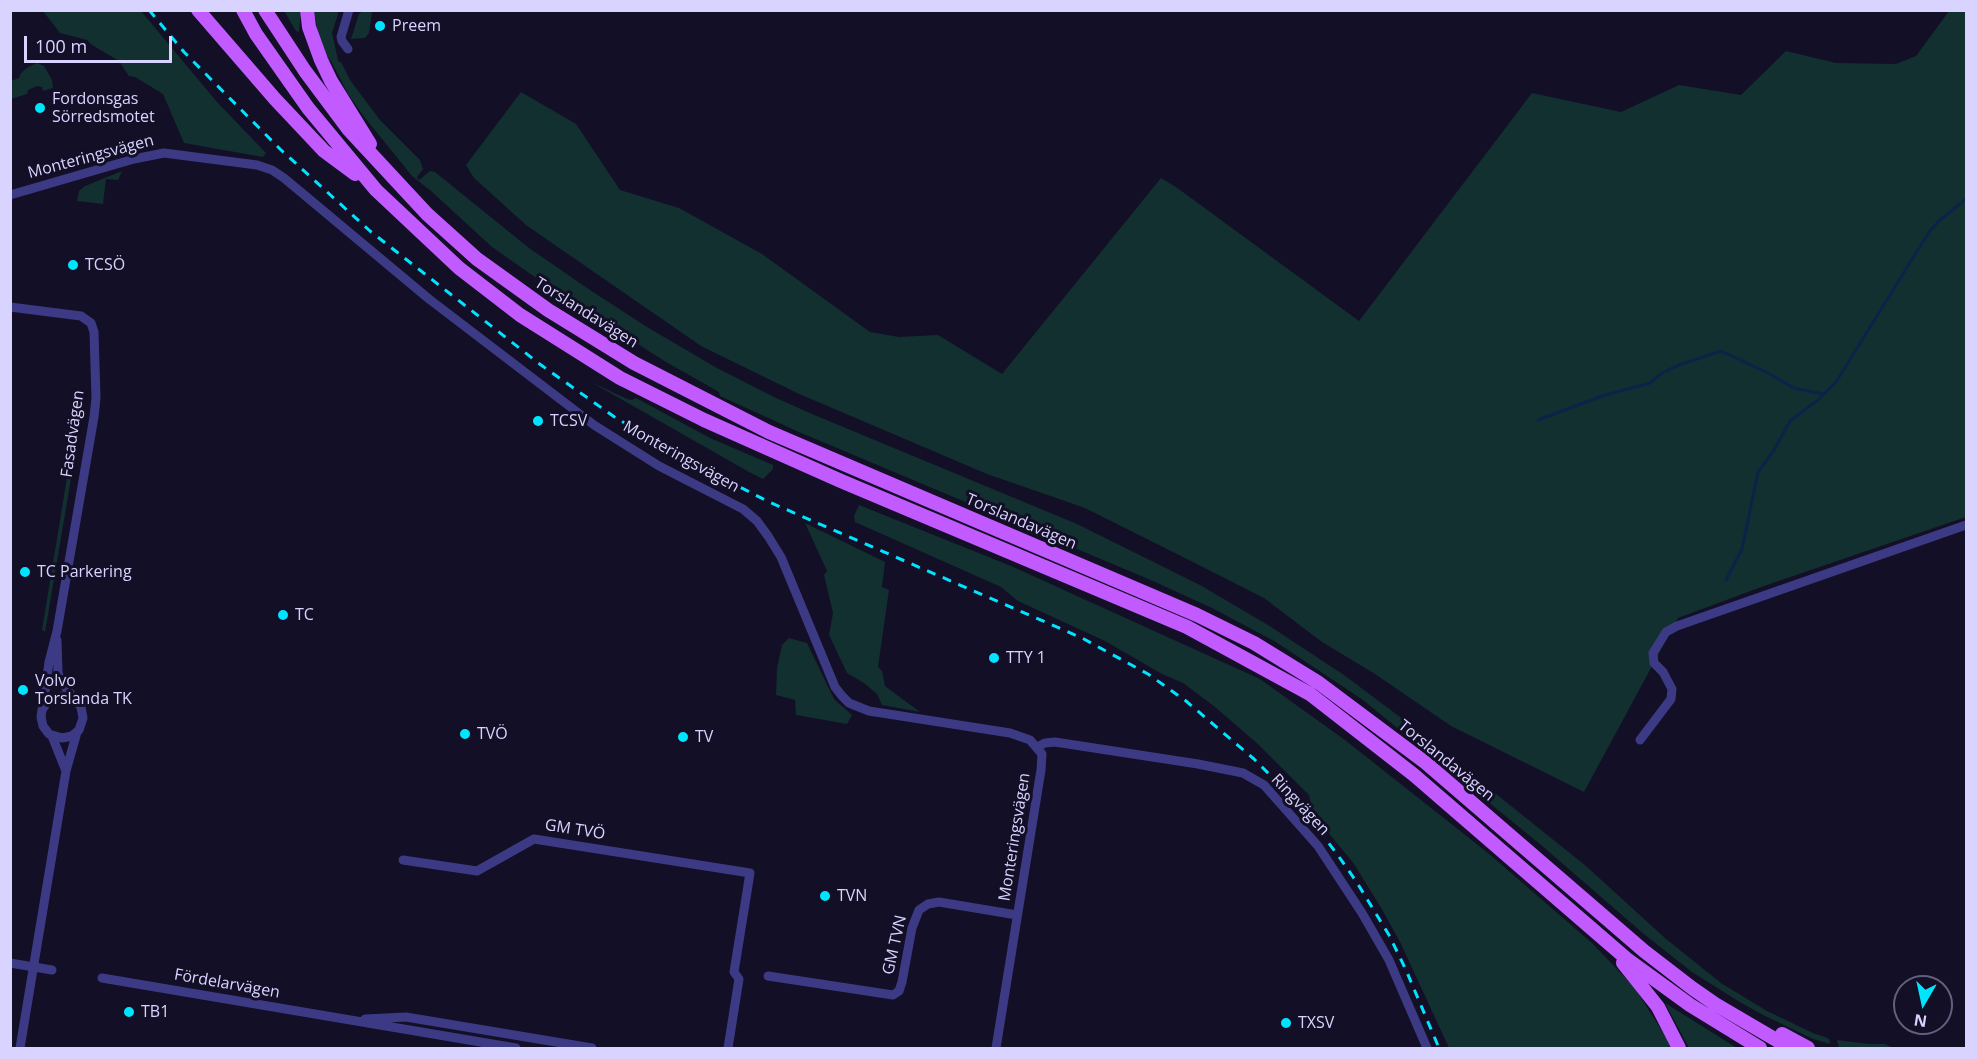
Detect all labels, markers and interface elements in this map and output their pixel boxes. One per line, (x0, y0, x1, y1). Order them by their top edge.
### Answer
place label: Preem (392, 16, 441, 36)
marker: Preem (373, 19, 387, 33)
scale bar (27, 24, 176, 62)
text: 100 m (35, 34, 87, 58)
place label: Fordonsgas Sörredsmotet (52, 89, 155, 127)
marker: Fordonsgas Sörredsmotet (33, 101, 47, 115)
street label: Monteringsvägen (26, 131, 156, 183)
place label: TCSÖ (85, 255, 125, 275)
marker: TCSÖ (66, 258, 80, 272)
street label: Torslandavägen (531, 273, 641, 353)
street label: Fasadvägen (57, 389, 89, 479)
place label: TCSV (550, 411, 587, 431)
marker: TCSV (531, 414, 545, 428)
street label: Monteringsvägen (620, 417, 742, 497)
street label: Torslandavägen (963, 490, 1079, 554)
place label: TC Parkering (37, 562, 132, 582)
marker: TC Parkering (18, 565, 32, 579)
place label: TC (295, 605, 314, 625)
marker: TC (276, 608, 290, 622)
place label: TTY 1 (1006, 648, 1046, 668)
marker: TTY 1 (987, 651, 1001, 665)
place label: Volvo Torslanda TK (35, 671, 132, 709)
marker: Volvo Torslanda TK (16, 683, 30, 697)
street label: Torslandavägen (1394, 716, 1498, 806)
place label: TVÖ (477, 724, 508, 744)
marker: TVÖ (458, 727, 472, 741)
place label: TV (695, 727, 713, 747)
marker: TV (676, 730, 690, 744)
street label: Ringvägen (1267, 770, 1333, 840)
street label: Monteringsvägen (995, 772, 1035, 902)
street label: GM TVÖ (543, 816, 607, 844)
place label: TVN (837, 886, 867, 906)
marker: TVN (818, 889, 832, 903)
street label: GM TVN (879, 913, 911, 977)
street label: Fördelarvägen (173, 965, 281, 1003)
north arrow (1893, 975, 1953, 1035)
place label: TB1 (141, 1002, 169, 1022)
marker: TB1 (122, 1005, 136, 1019)
text: N (1912, 1009, 1929, 1033)
place label: TXSV (1298, 1013, 1334, 1033)
marker: TXSV (1279, 1016, 1293, 1030)

